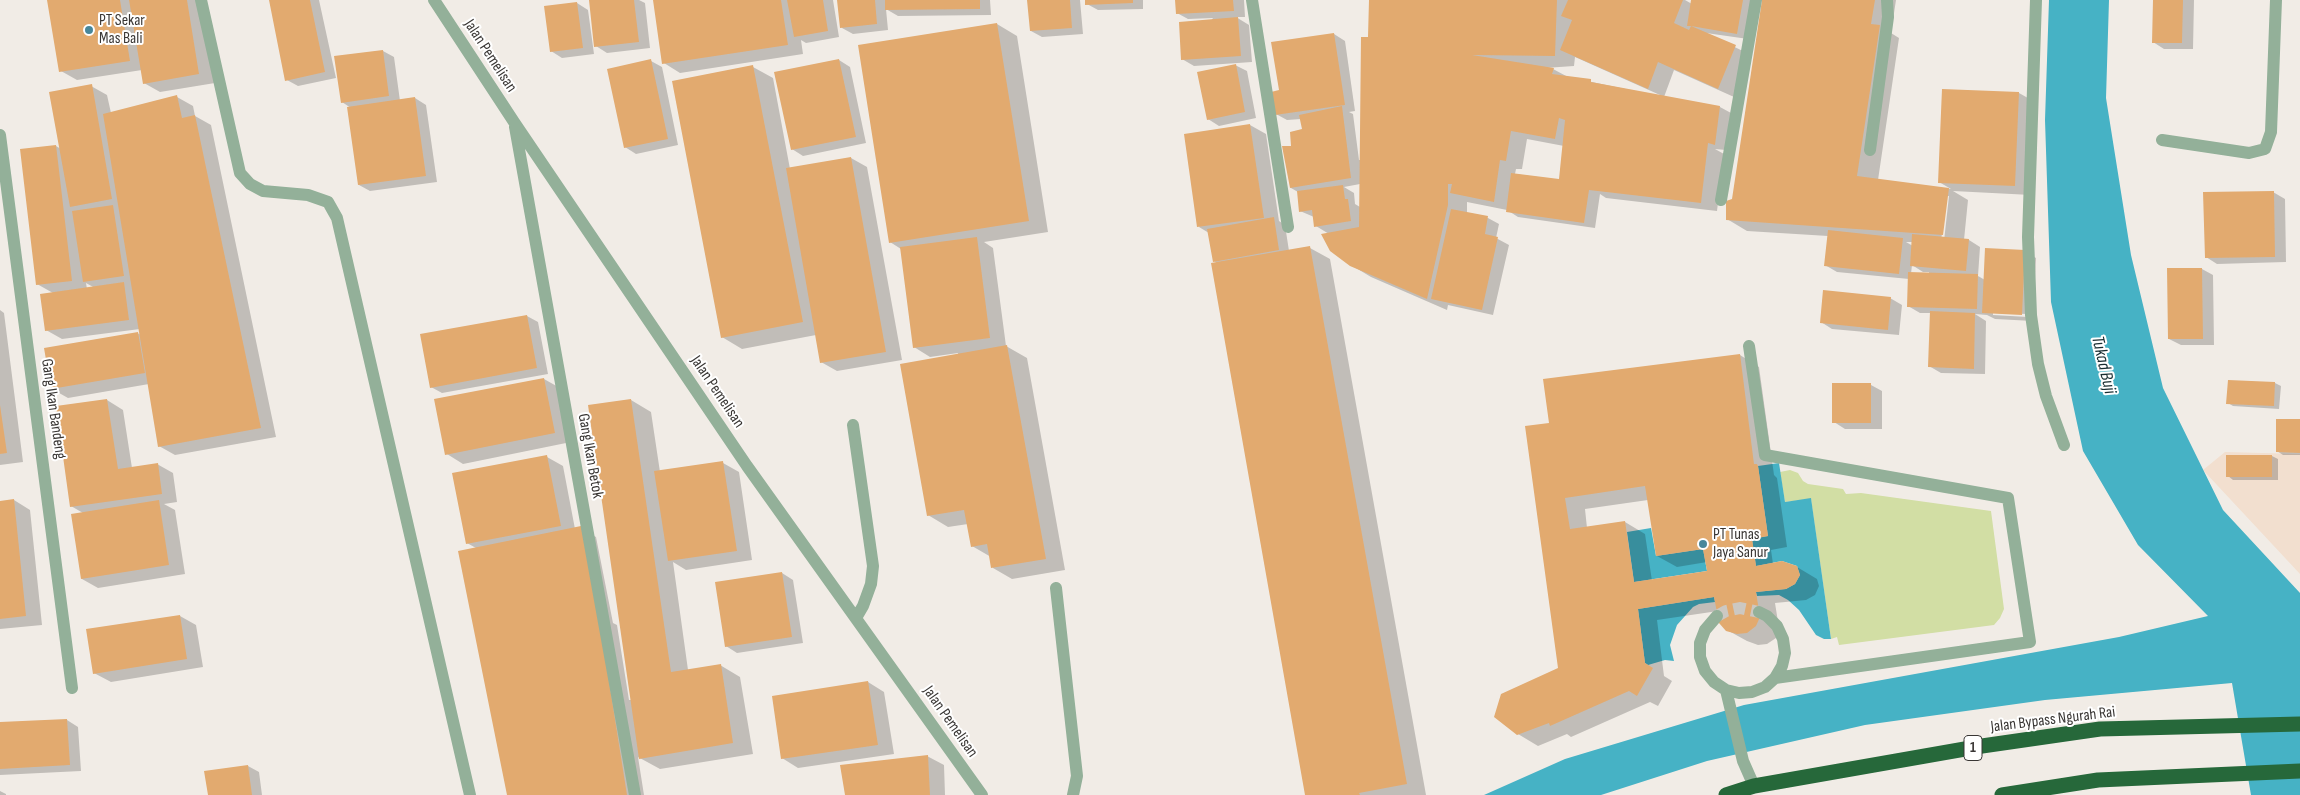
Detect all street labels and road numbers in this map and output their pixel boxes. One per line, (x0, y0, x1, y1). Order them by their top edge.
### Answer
street label: Jalan Pemelisan (459, 16, 521, 96)
street label: Jalan Pemelisan (686, 352, 748, 432)
street label: Gang Ikan Bandeng (36, 358, 70, 460)
street label: Gang Ikan Betok (573, 412, 607, 500)
street label: Jalan Pemelisan (918, 683, 982, 761)
street label: Jalan Bypass Ngurah Rai (1990, 703, 2116, 737)
road number: 1 (1964, 736, 1982, 760)

